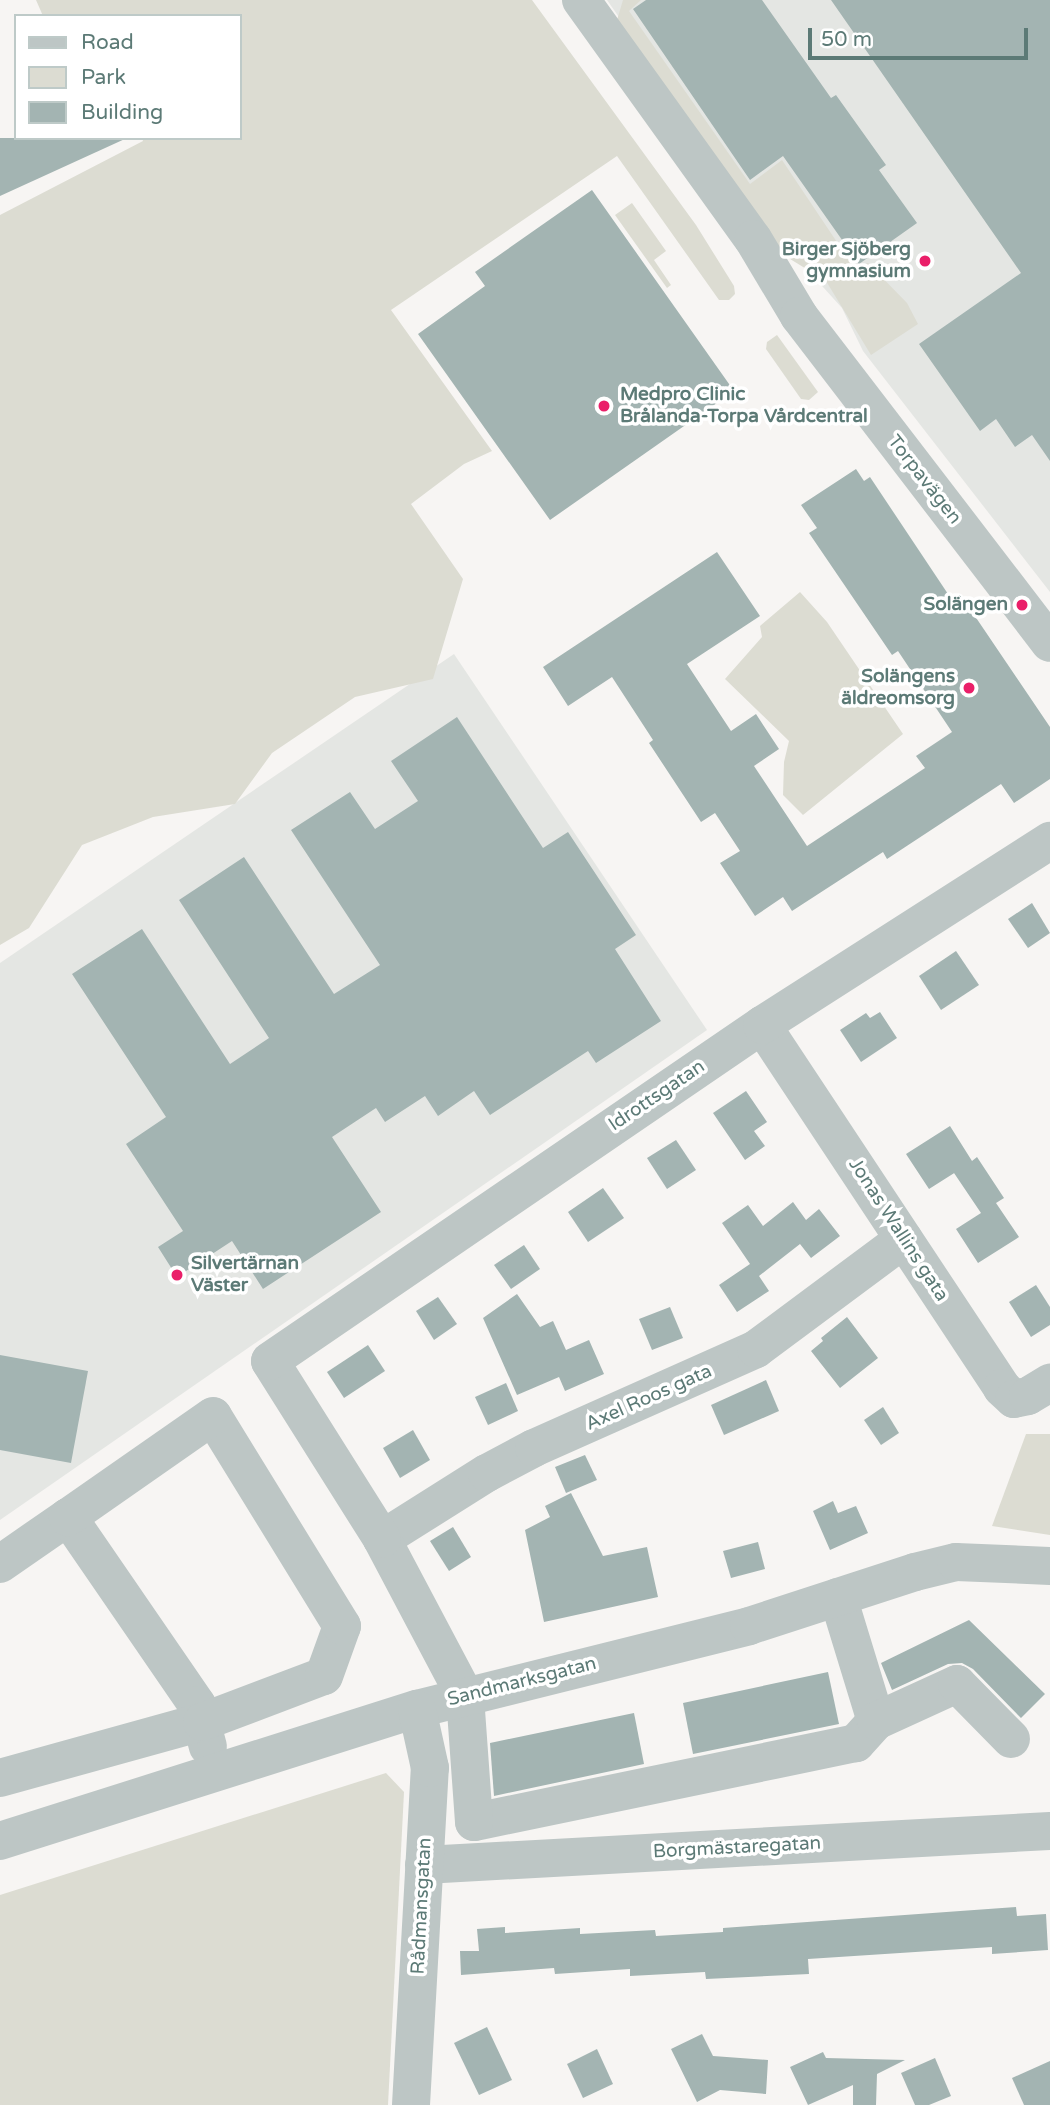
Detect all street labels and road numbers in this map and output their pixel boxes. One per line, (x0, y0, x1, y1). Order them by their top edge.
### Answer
street label: Torpavägen (882, 431, 966, 529)
street label: Idrottsgatan (605, 1055, 709, 1137)
street label: Jonas Wallins gata (843, 1154, 953, 1306)
street label: Axel Roos gata (582, 1360, 716, 1436)
street label: Sandmarksgatan (445, 1652, 599, 1712)
street label: Borgmästaregatan (652, 1832, 822, 1864)
street label: Rådmansgatan (407, 1837, 437, 1975)

